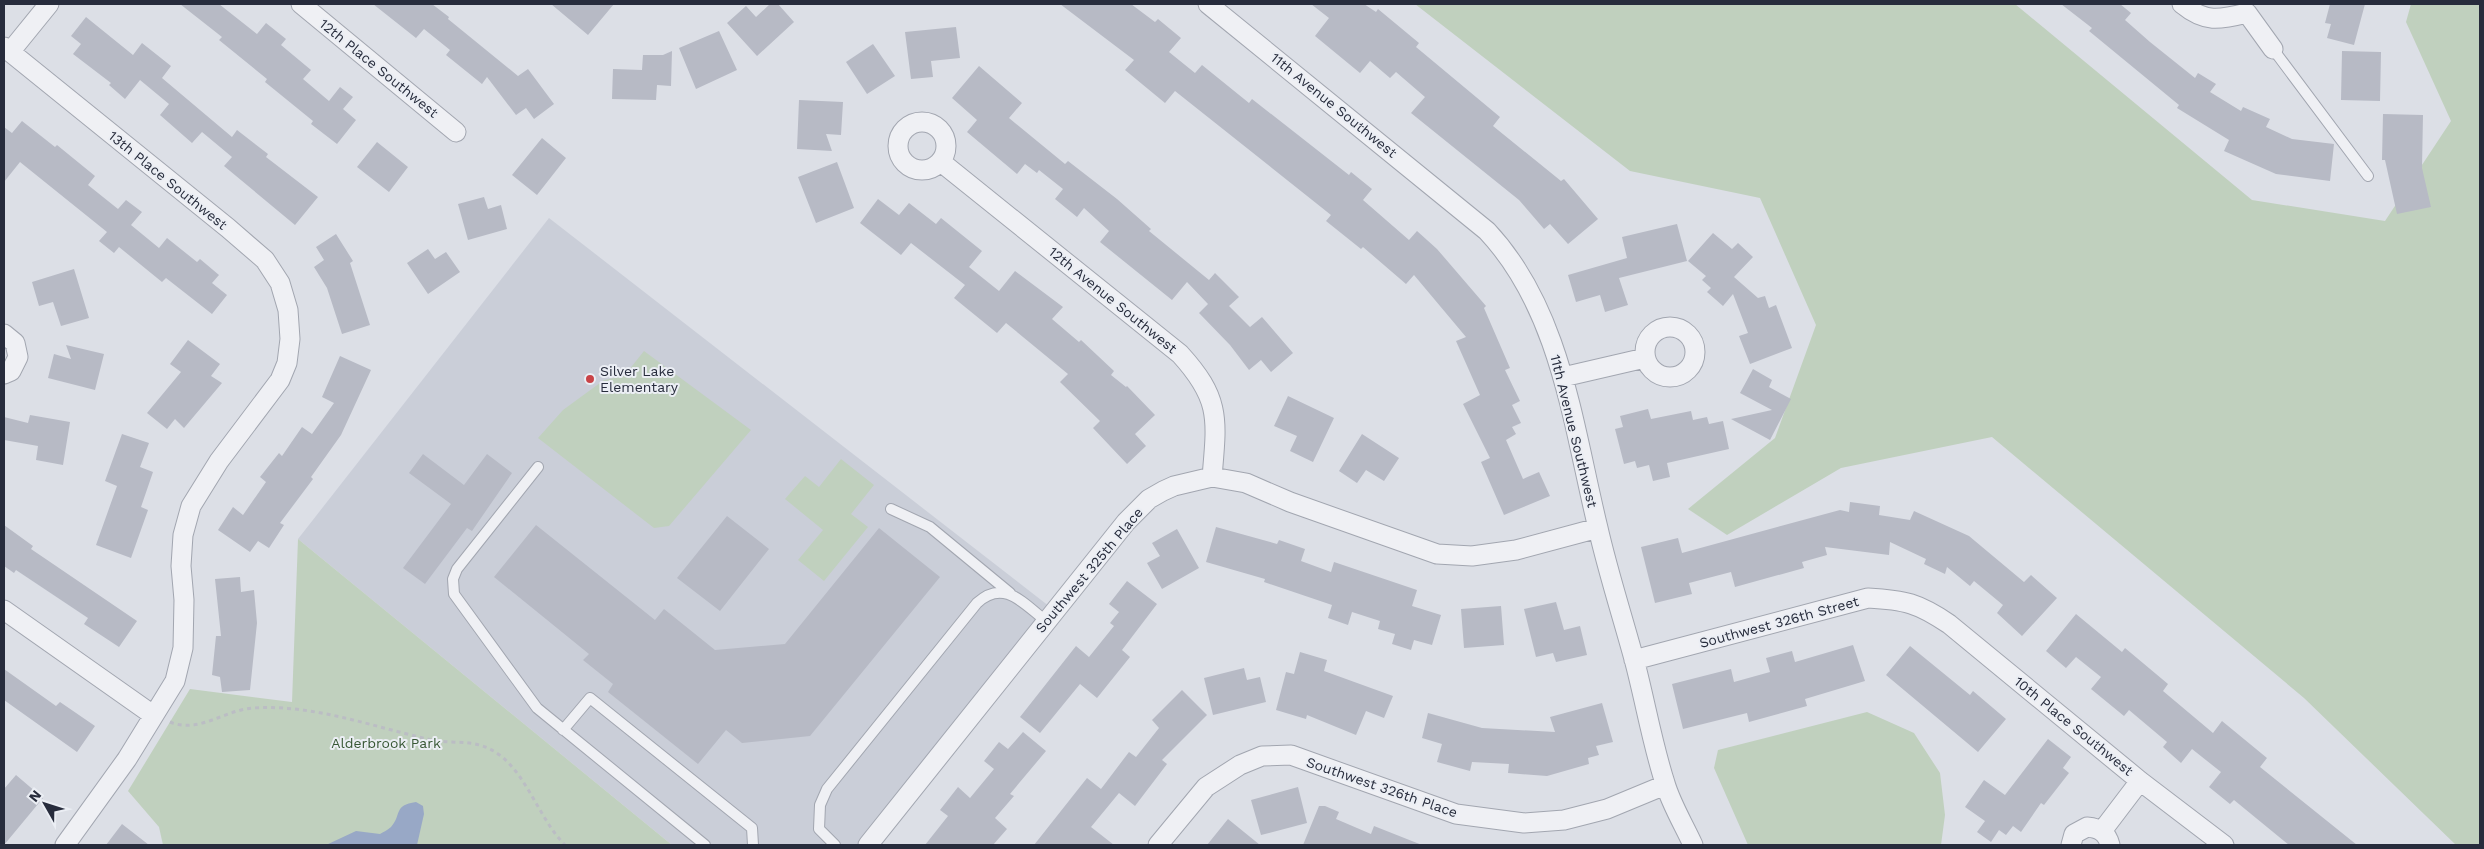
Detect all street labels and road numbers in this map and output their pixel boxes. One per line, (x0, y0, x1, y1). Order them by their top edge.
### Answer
street label: 12th Place Southwest (317, 15, 441, 121)
street label: 11th Avenue Southwest (1268, 49, 1400, 161)
street label: 13th Place Southwest (106, 127, 230, 233)
street label: 12th Avenue Southwest (1046, 243, 1180, 357)
street label: 11th Avenue Southwest (1547, 353, 1601, 509)
street label: Southwest 325th Place (1032, 504, 1146, 636)
street label: Southwest 326th Street (1698, 593, 1861, 651)
street label: 10th Place Southwest (2011, 673, 2137, 779)
street label: Southwest 326th Place (1304, 754, 1460, 820)

